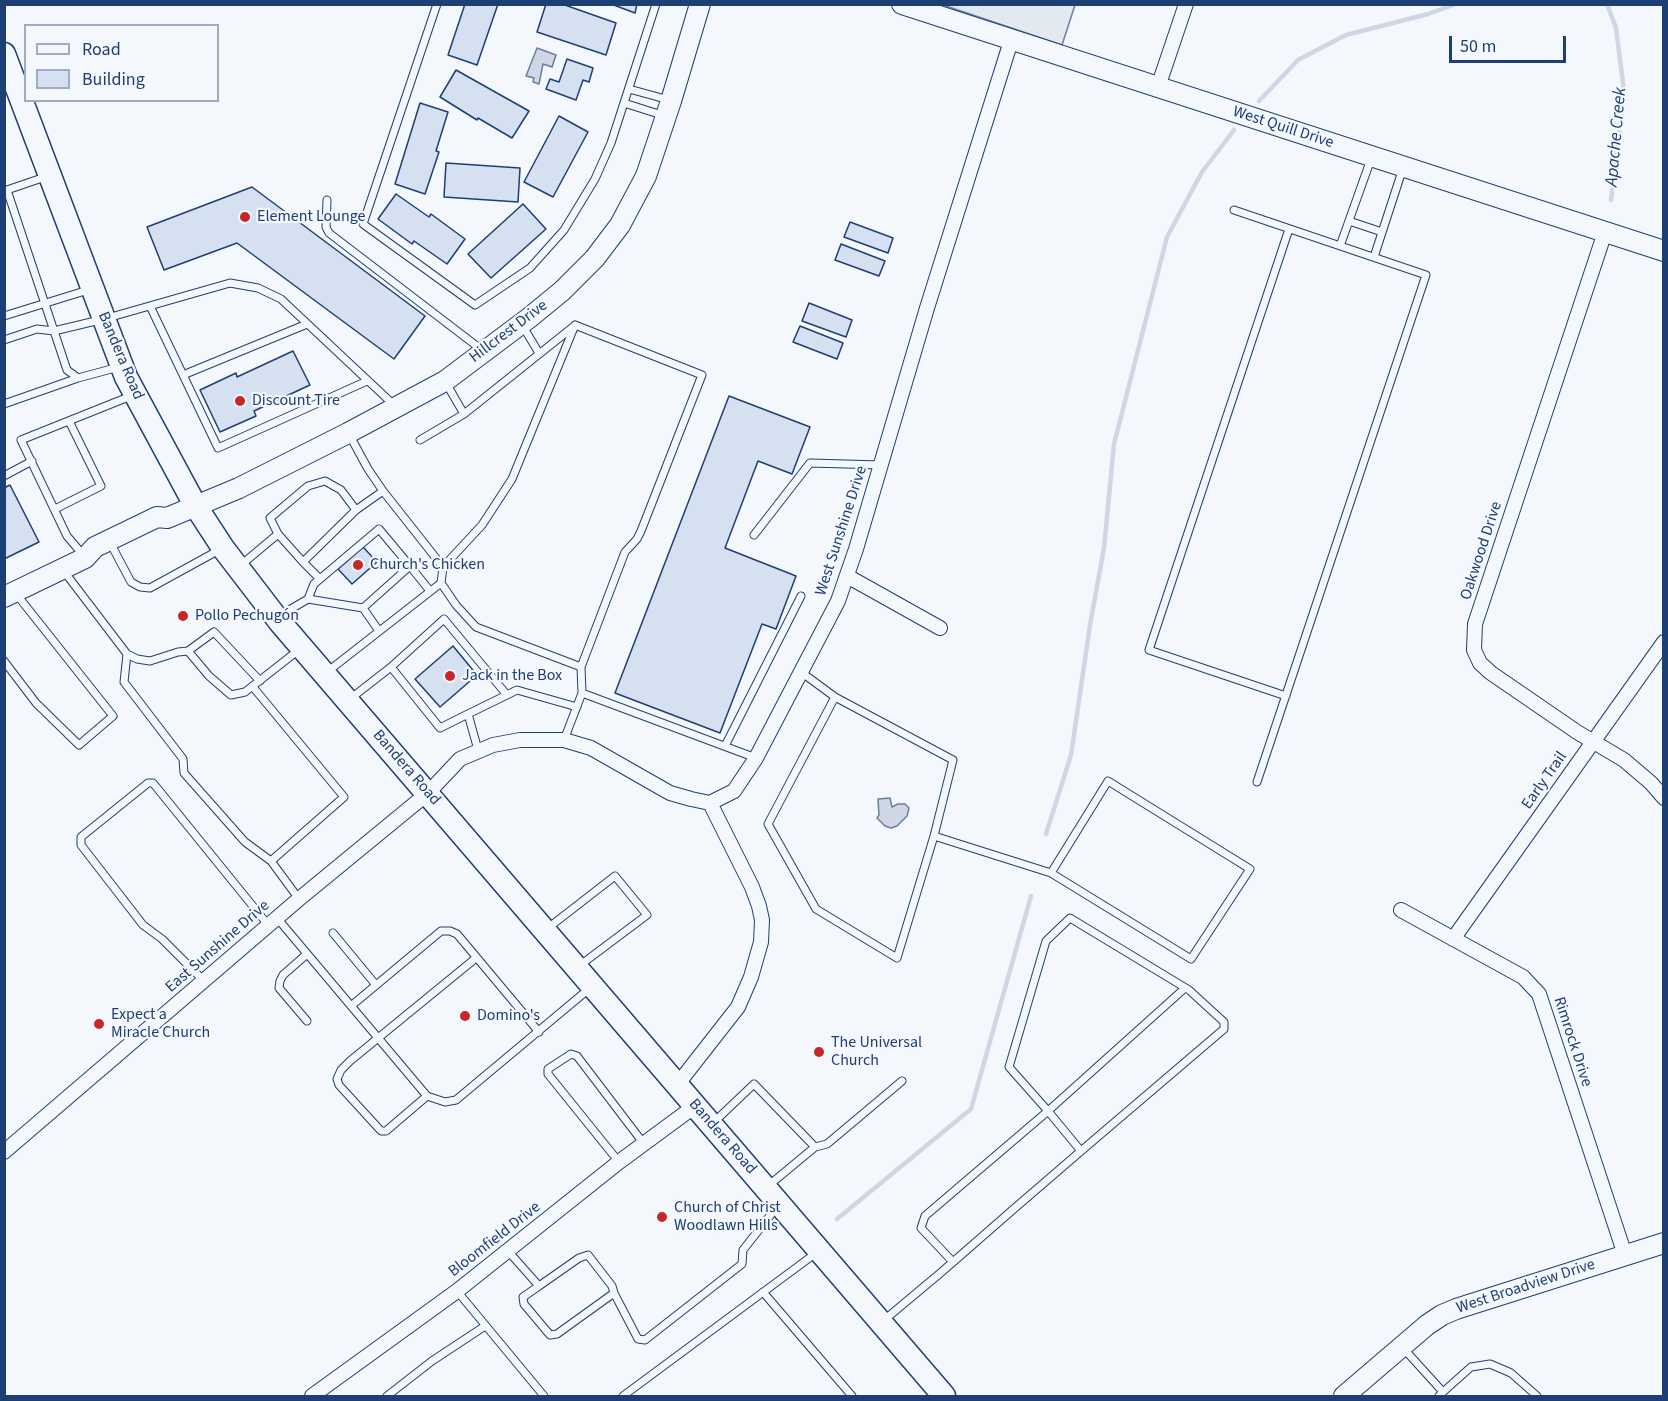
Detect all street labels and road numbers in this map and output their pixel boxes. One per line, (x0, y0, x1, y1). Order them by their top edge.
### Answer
street label: West Quill Drive (1230, 103, 1336, 153)
street label: Hillcrest Drive (466, 296, 552, 368)
street label: Bandera Road (93, 309, 147, 403)
street label: West Sunshine Drive (812, 464, 872, 598)
street label: Oakwood Drive (1457, 499, 1507, 603)
street label: Bandera Road (368, 726, 444, 810)
street label: Early Trail (1518, 749, 1572, 813)
street label: East Sunshine Drive (162, 897, 274, 997)
street label: Rimrock Drive (1548, 995, 1596, 1089)
street label: Bandera Road (684, 1095, 760, 1179)
street label: Bloomfield Drive (445, 1198, 545, 1282)
street label: West Broadview Drive (1454, 1256, 1598, 1318)

